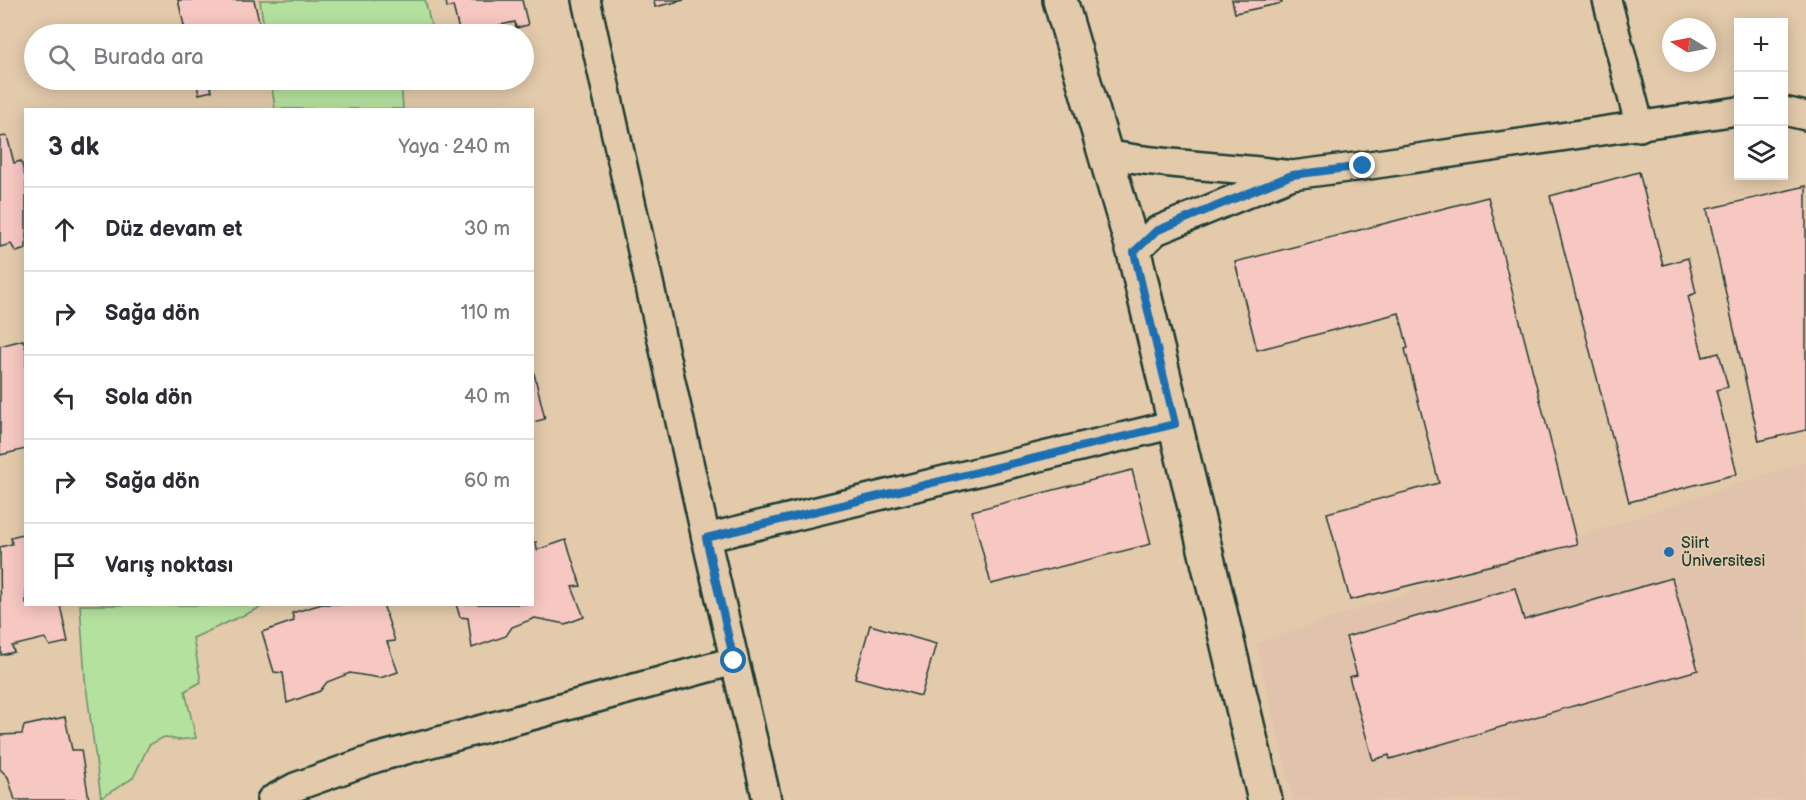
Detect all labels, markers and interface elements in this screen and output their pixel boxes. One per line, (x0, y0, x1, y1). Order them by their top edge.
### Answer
north arrow (1662, 18, 1716, 72)
map controls (1734, 18, 1788, 180)
button: + (1734, 18, 1788, 72)
search box (24, 24, 534, 90)
icon: search (45, 41, 78, 74)
text: Burada ara (93, 44, 204, 71)
button: − (1734, 72, 1788, 126)
button: layers (1734, 126, 1788, 180)
text: 3 dk (48, 132, 99, 163)
text: Yaya · 240 m (398, 135, 510, 159)
route end (1349, 152, 1375, 178)
icon: ahead (48, 213, 81, 246)
text: Düz devam et (105, 216, 242, 243)
text: 30 m (464, 217, 510, 241)
icon: right (48, 297, 81, 330)
text: Sağa dön (105, 300, 200, 327)
text: 110 m (461, 301, 510, 325)
icon: left (48, 381, 81, 414)
text: Sola dön (105, 384, 193, 411)
text: 40 m (464, 385, 510, 409)
icon: right (48, 465, 81, 498)
text: Sağa dön (105, 468, 200, 495)
text: 60 m (464, 469, 510, 493)
place label: Siirt Üniversitesi (1681, 534, 1765, 571)
marker: Siirt Üniversitesi (1662, 545, 1676, 559)
icon: arrive (48, 549, 81, 582)
text: Varış noktası (105, 552, 233, 579)
route start (720, 647, 746, 673)

